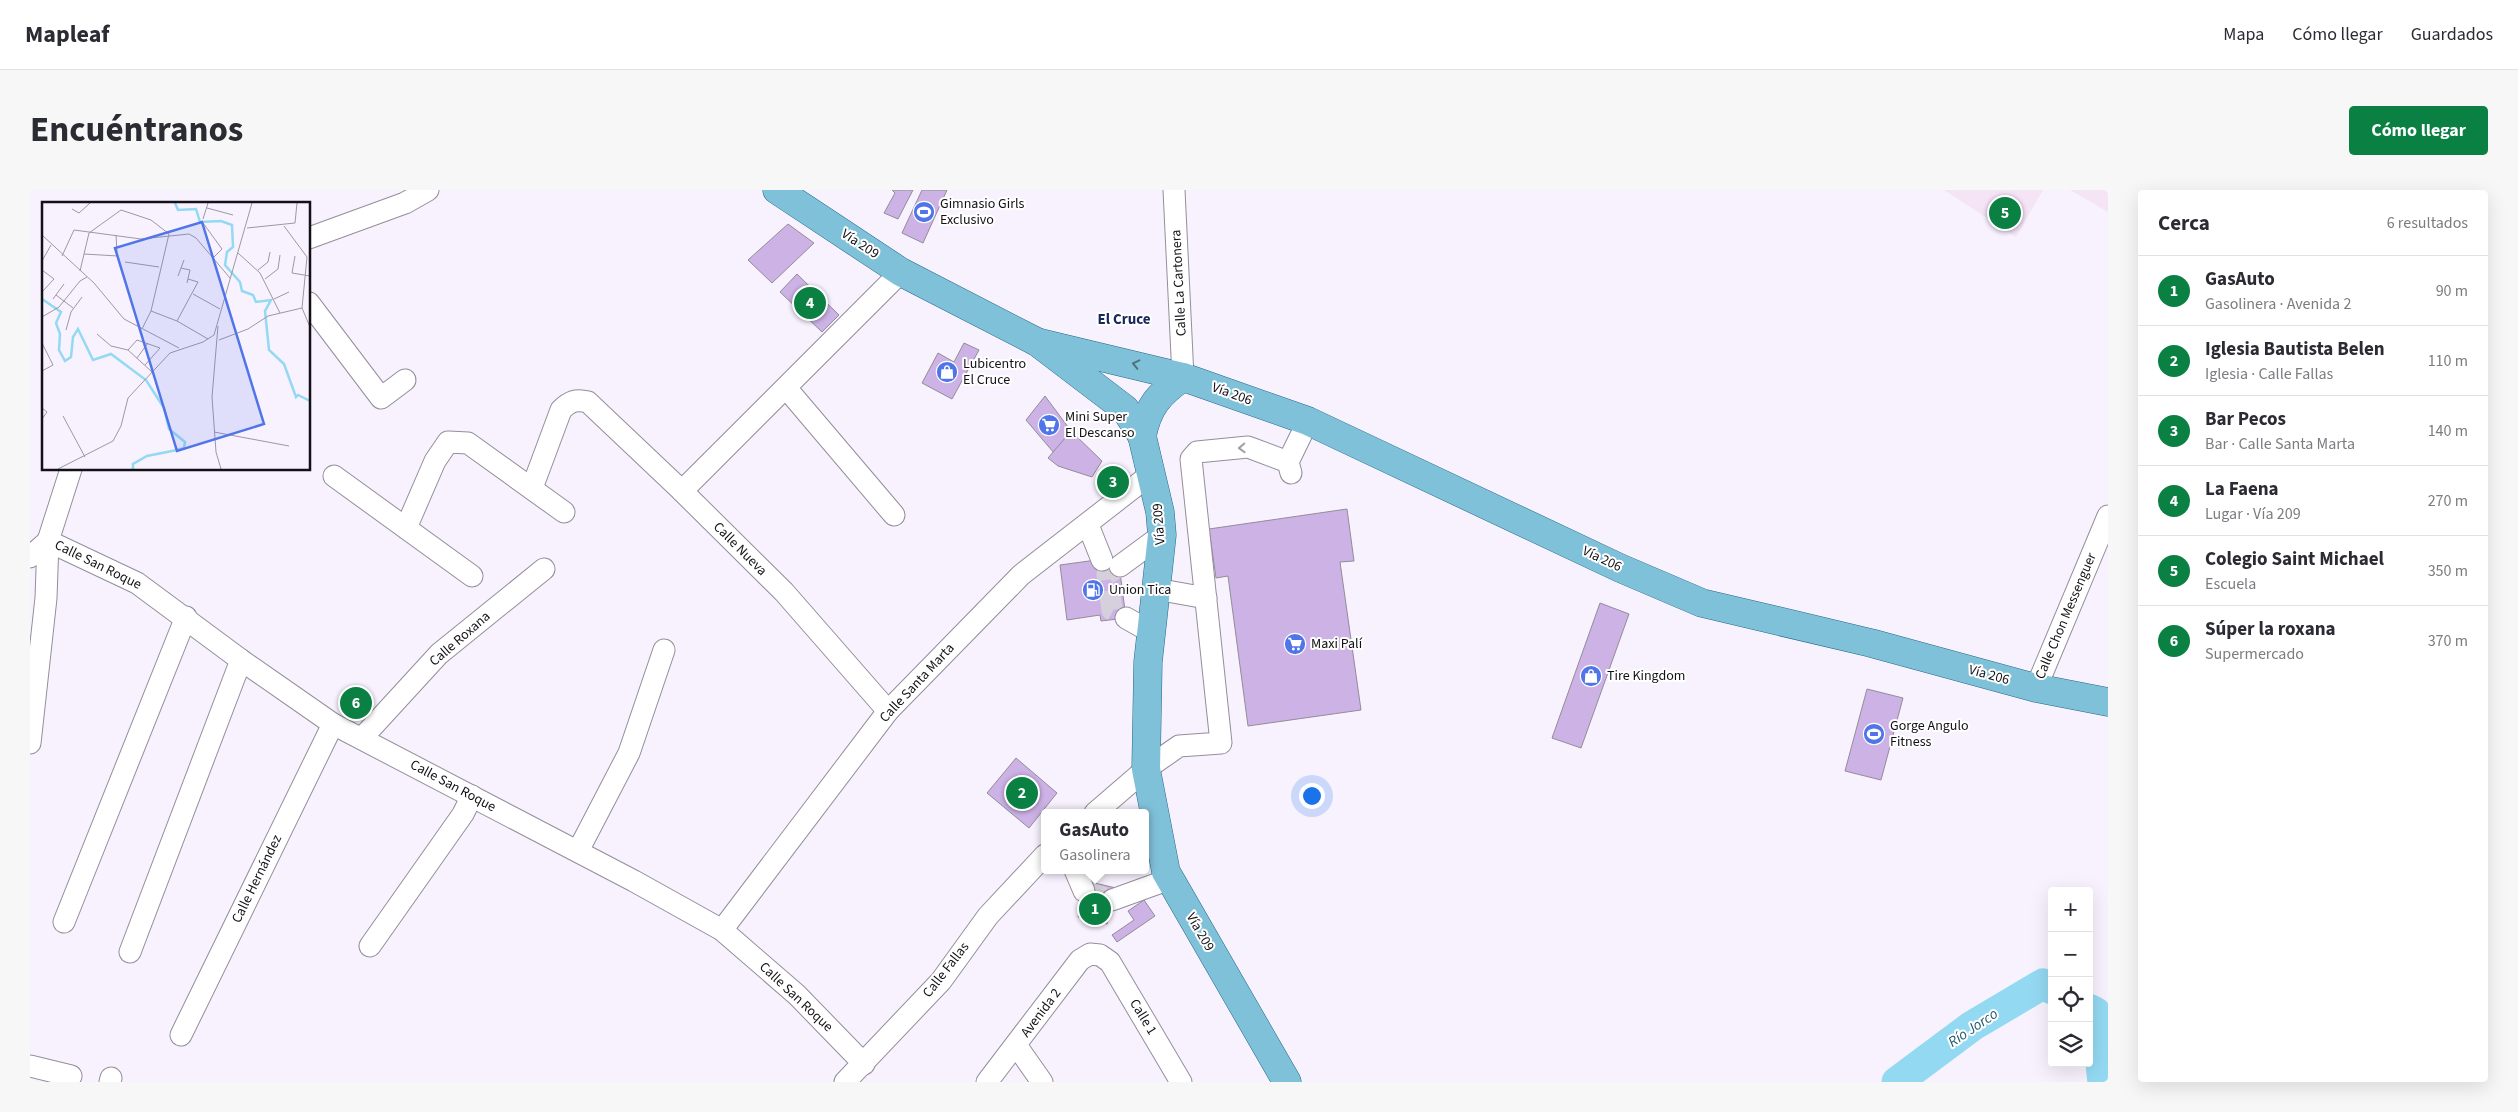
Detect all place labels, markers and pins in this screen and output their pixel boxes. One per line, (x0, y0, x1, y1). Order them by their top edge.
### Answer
place label: Gimnasio Girls Exclusivo (940, 194, 1025, 230)
pin: 5 (1989, 194, 2021, 232)
sports icon: Gimnasio Girls Exclusivo (912, 200, 936, 224)
pin: 4 (794, 284, 826, 322)
place label: Lubicentro El Cruce (963, 354, 1026, 390)
shop icon: Lubicentro El Cruce (935, 360, 959, 384)
place label: Mini Super El Descanso (1065, 407, 1135, 443)
supermarket icon: Mini Super El Descanso (1037, 413, 1061, 437)
pin: 3 (1097, 463, 1129, 501)
fuel station icon: Union Tica (1081, 578, 1105, 602)
place label: Union Tica (1109, 580, 1171, 600)
supermarket icon: Maxi Palí (1283, 632, 1307, 656)
place label: Maxi Palí (1311, 634, 1363, 654)
shop icon: Tire Kingdom (1579, 664, 1603, 688)
place label: Tire Kingdom (1607, 666, 1685, 686)
pin: 6 (340, 684, 372, 722)
place label: Gorge Angulo Fitness (1890, 716, 1969, 752)
sports icon: Gorge Angulo Fitness (1862, 722, 1886, 746)
pin: 2 (1006, 774, 1038, 812)
pin: 1 (1079, 890, 1111, 928)

